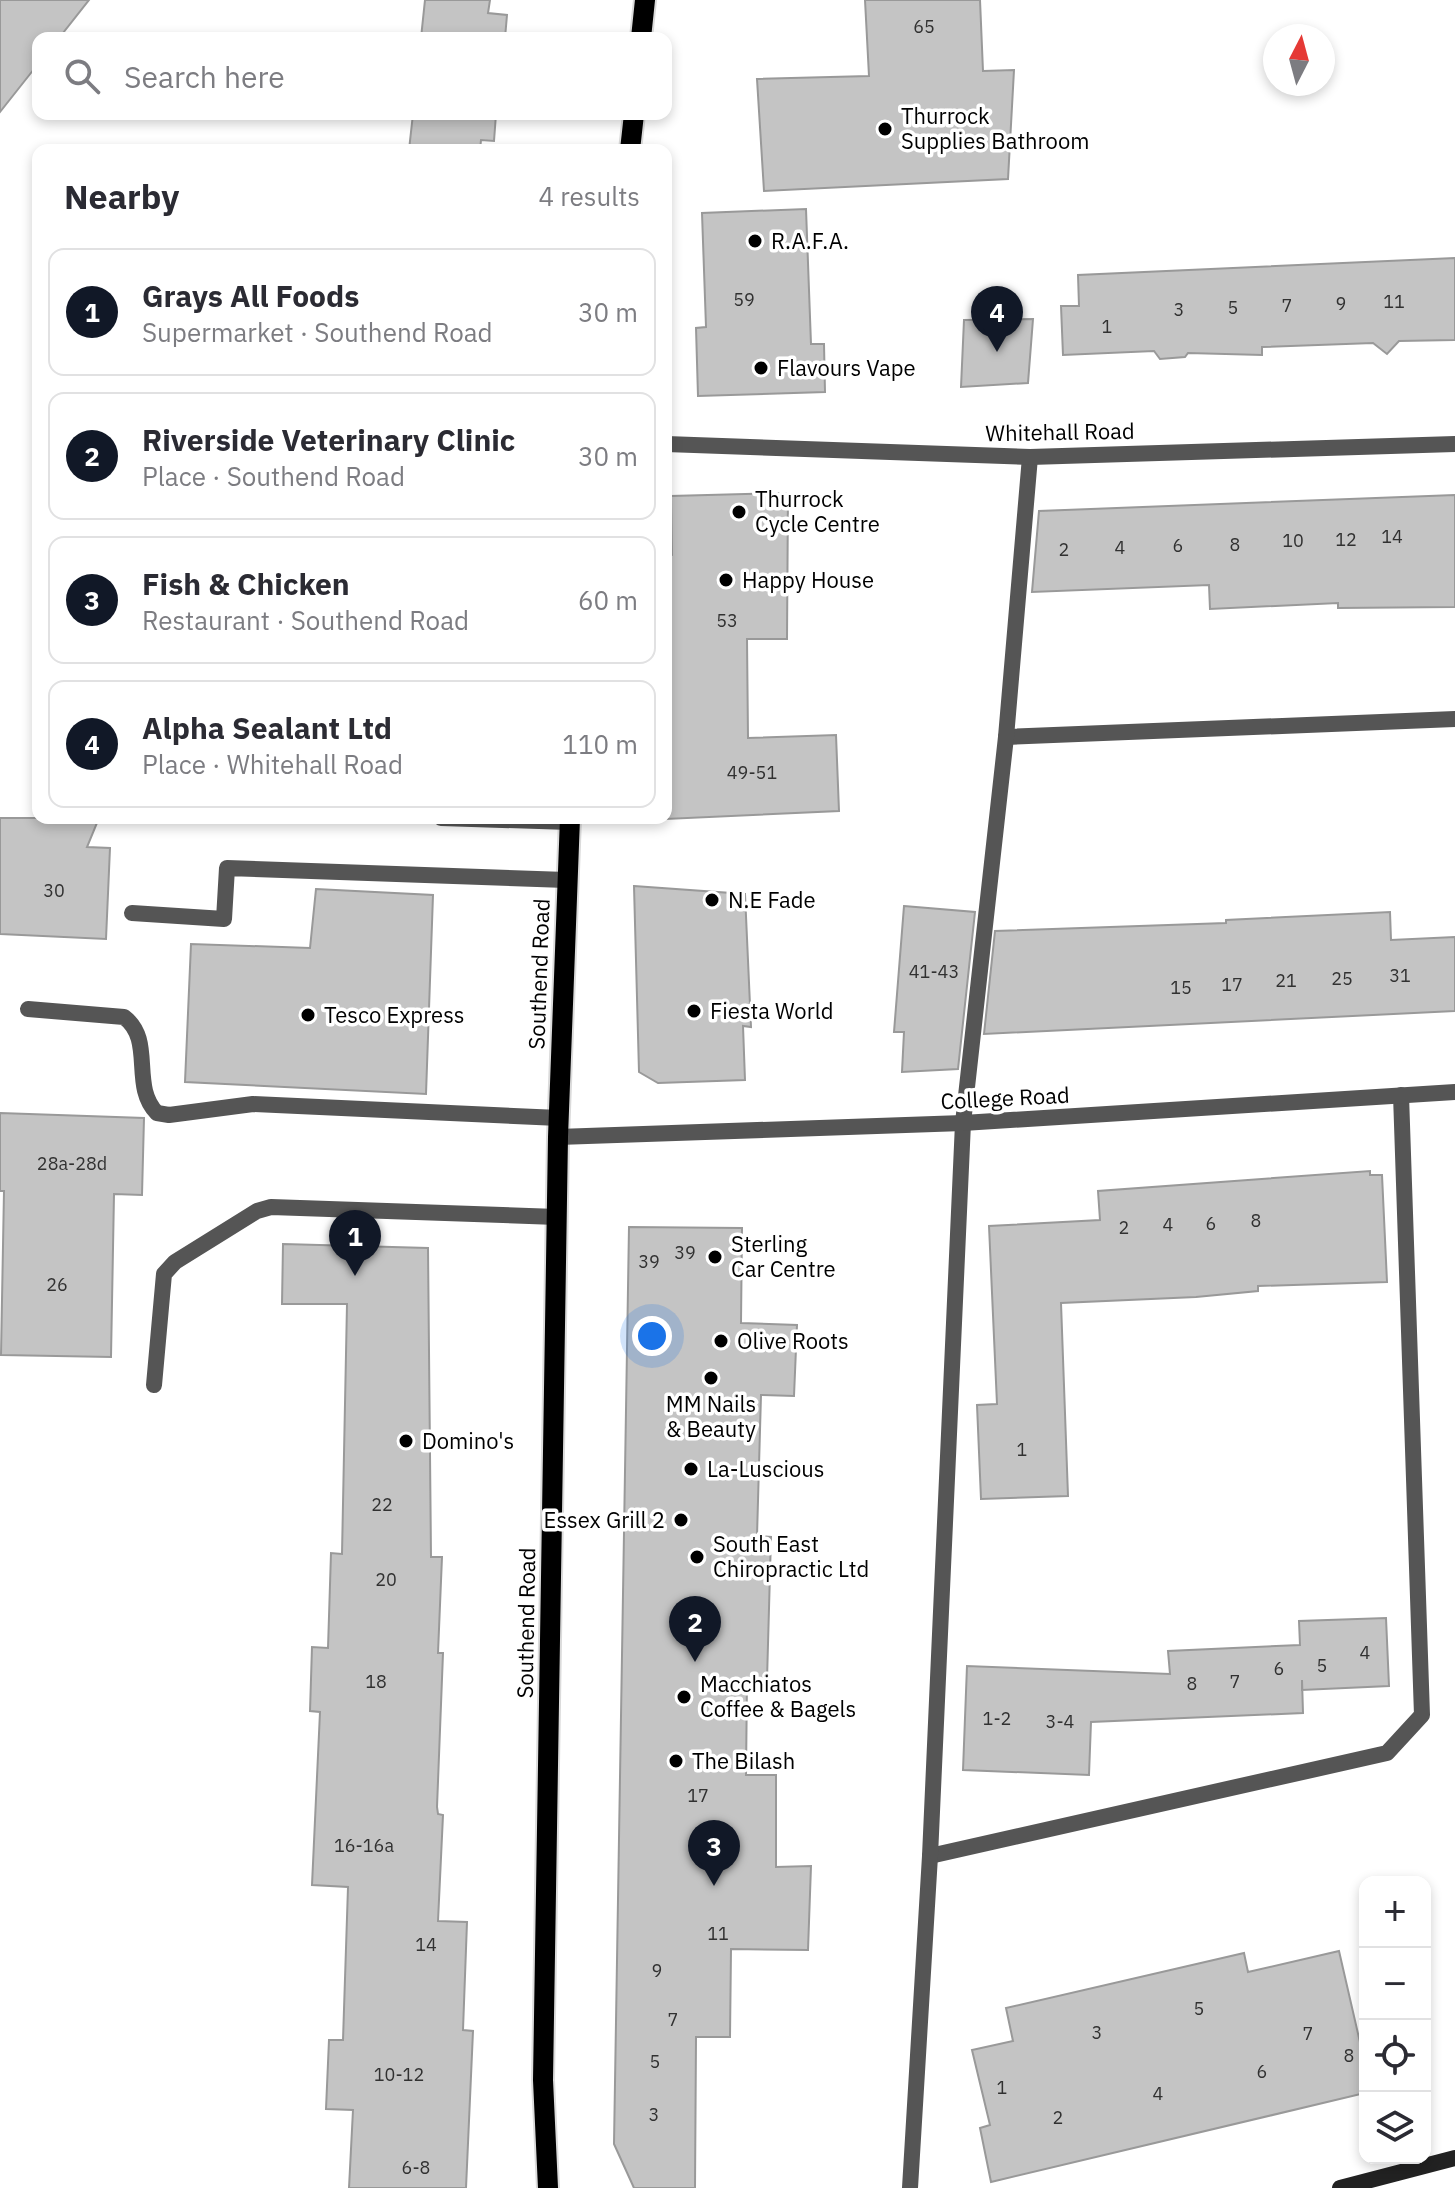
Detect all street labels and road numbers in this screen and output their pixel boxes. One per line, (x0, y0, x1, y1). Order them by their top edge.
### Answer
street label: Whitehall Road (985, 416, 1135, 447)
street label: Southend Road (521, 898, 556, 1050)
street label: College Road (940, 1080, 1070, 1115)
street label: Southend Road (510, 1547, 541, 1699)

